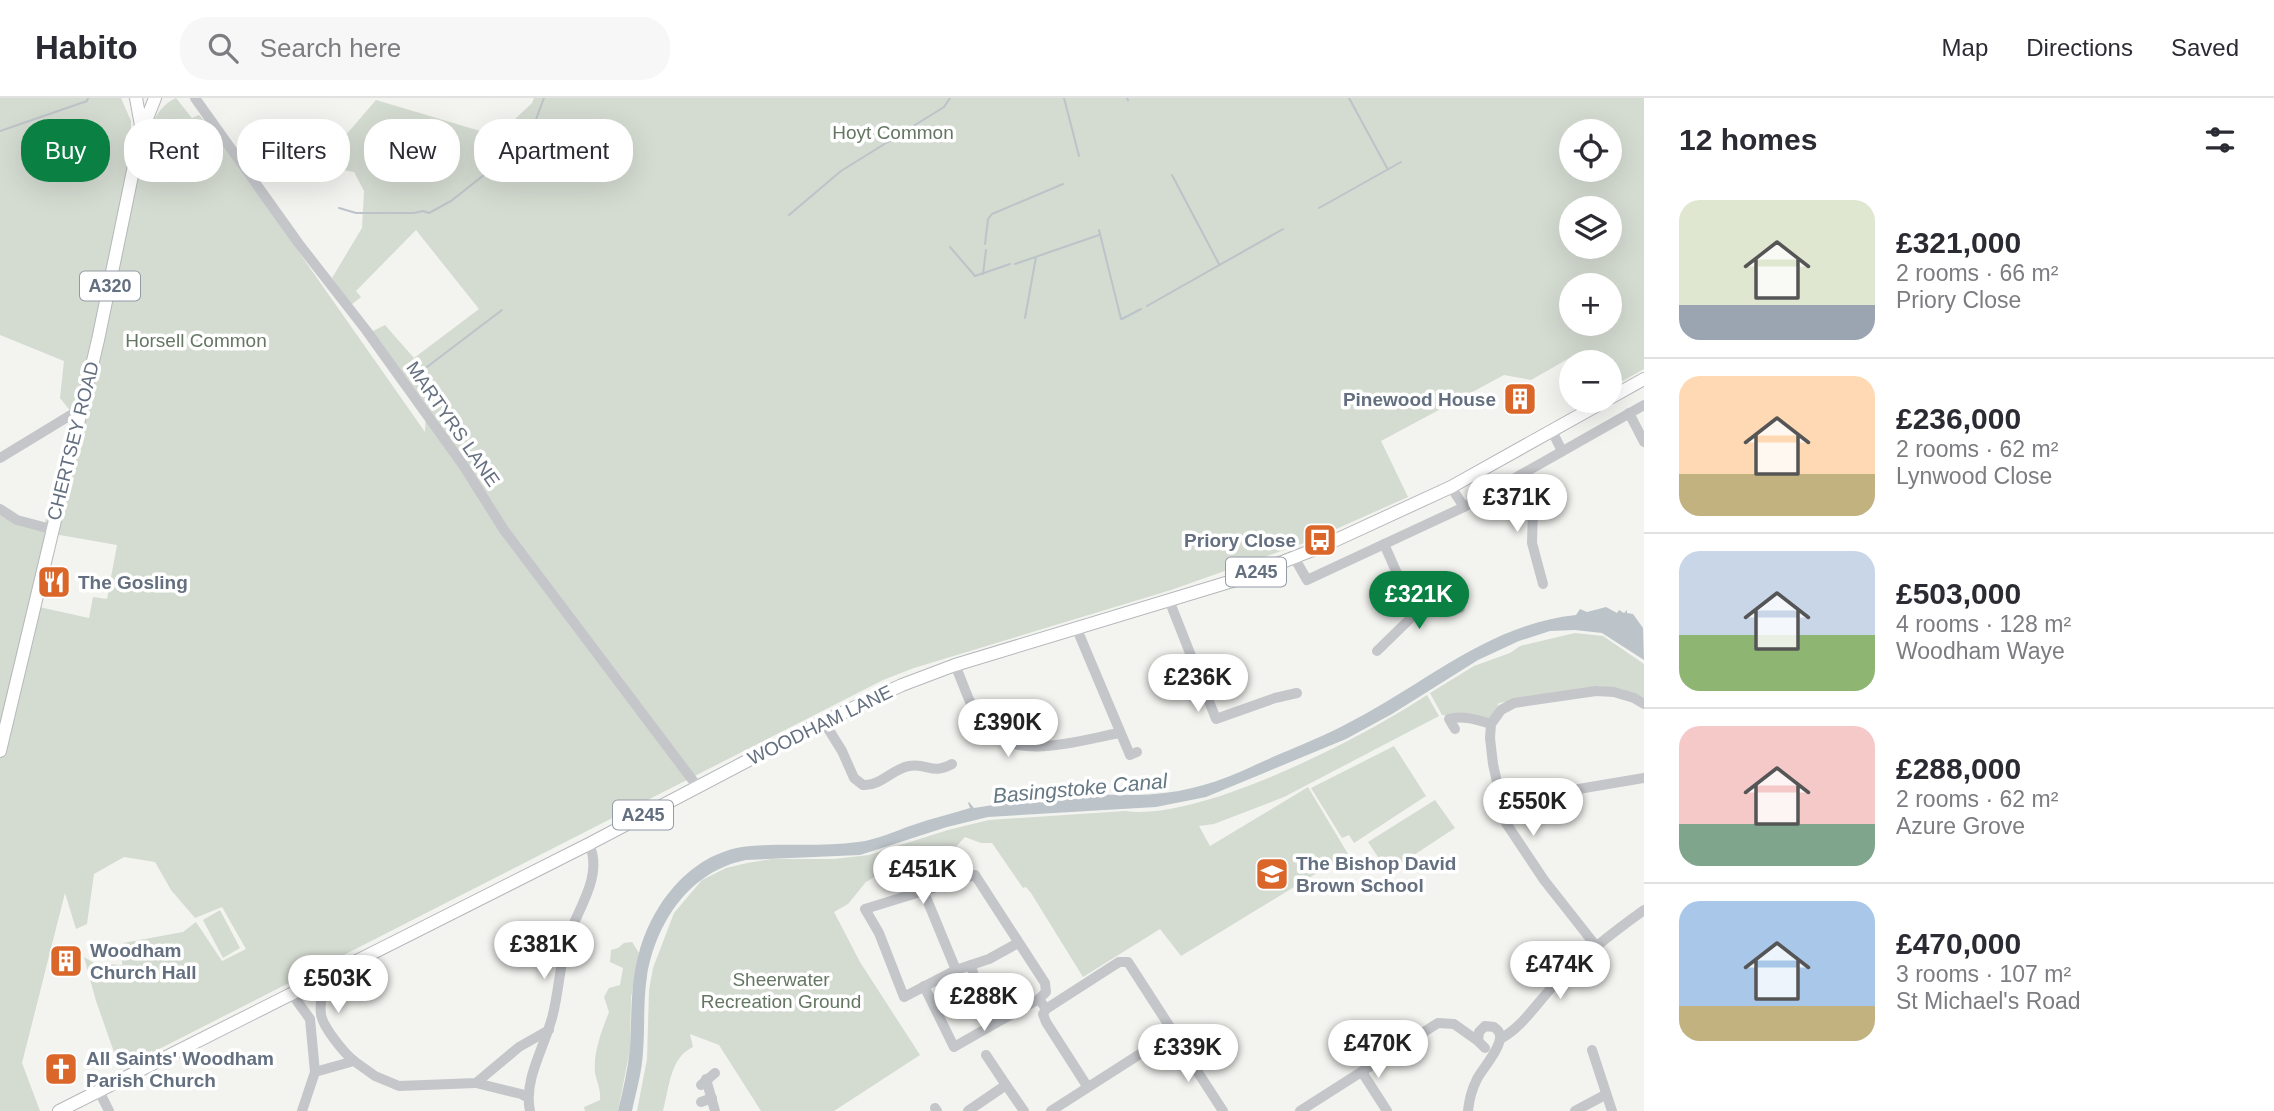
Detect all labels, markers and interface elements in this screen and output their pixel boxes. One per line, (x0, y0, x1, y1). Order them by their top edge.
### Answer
search box (180, 17, 670, 80)
text: Habito (35, 29, 138, 66)
icon: search (204, 29, 242, 67)
text: Search here (260, 33, 401, 63)
text: Map (1942, 34, 1988, 61)
text: Directions (2026, 34, 2133, 61)
text: Saved (2171, 34, 2239, 61)
chip: Buy (21, 119, 110, 182)
chip: Rent (124, 119, 223, 182)
chip: Filters (237, 119, 350, 182)
chip: New (364, 119, 460, 182)
chip: Apartment (474, 119, 633, 182)
map controls (1559, 119, 1622, 413)
button: locate (1559, 119, 1622, 182)
icon: filters (2201, 121, 2239, 159)
park label: Hoyt Common (832, 122, 954, 143)
text: 12 homes (1679, 123, 1817, 156)
button: layers (1559, 196, 1622, 259)
text: £321,000 (1896, 226, 2021, 259)
icon: home (1735, 228, 1819, 312)
text: 2 rooms · 66 m² (1896, 260, 2058, 286)
road number: A320 (80, 272, 140, 300)
button: + (1559, 273, 1622, 336)
text: Priory Close (1896, 287, 2021, 313)
park label: Horsell Common (125, 330, 267, 351)
button: − (1559, 350, 1622, 413)
street label: MARTYRS LANE (402, 358, 504, 490)
street label: CHERTSEY ROAD (43, 359, 103, 523)
building icon: Pinewood House (1501, 380, 1539, 418)
place label: Pinewood House (1343, 389, 1496, 410)
text: £236,000 (1896, 402, 2021, 435)
icon: home (1735, 404, 1819, 488)
text: 2 rooms · 62 m² (1896, 436, 2058, 462)
text: Lynwood Close (1896, 463, 2052, 489)
pin: £371K (1468, 474, 1566, 534)
text: £371K (1483, 484, 1551, 510)
bus stop icon: Priory Close (1301, 521, 1339, 559)
place label: Priory Close (1184, 530, 1296, 551)
road number: A245 (1226, 558, 1286, 586)
restaurant icon: The Gosling (35, 563, 73, 601)
place label: The Gosling (78, 572, 188, 593)
pin: £321K (1370, 572, 1468, 631)
text: £503,000 (1896, 577, 2021, 610)
icon: home (1735, 579, 1819, 663)
text: £321K (1385, 581, 1453, 607)
text: 4 rooms · 128 m² (1896, 611, 2071, 637)
text: Woodham Waye (1896, 638, 2065, 664)
pin: £236K (1149, 654, 1247, 714)
text: £236K (1164, 664, 1232, 690)
street label: WOODHAM LANE (744, 681, 896, 769)
pin: £390K (959, 700, 1057, 759)
text: £390K (974, 709, 1042, 735)
text: £288,000 (1896, 752, 2021, 785)
icon: home (1735, 754, 1819, 838)
water label: Basingstoke Canal (992, 769, 1170, 807)
pin: £550K (1484, 778, 1582, 838)
text: 2 rooms · 62 m² (1896, 786, 2058, 812)
text: £550K (1499, 788, 1567, 814)
road number: A245 (613, 800, 673, 830)
text: Azure Grove (1896, 813, 2025, 839)
pin: £451K (874, 846, 972, 906)
place label: The Bishop David Brown School (1296, 853, 1456, 896)
school or university icon: The Bishop David Brown School (1253, 855, 1291, 893)
text: £451K (889, 856, 957, 882)
pin: £381K (495, 922, 593, 981)
text: £470,000 (1896, 927, 2021, 960)
icon: home (1735, 929, 1819, 1013)
text: £381K (510, 931, 578, 957)
place label: Woodham Church Hall (90, 940, 197, 983)
building icon: Woodham Church Hall (47, 942, 85, 980)
pin: £474K (1511, 942, 1609, 1001)
text: £474K (1526, 951, 1594, 977)
pin: £503K (289, 956, 387, 1015)
text: 3 rooms · 107 m² (1896, 961, 2071, 987)
text: £503K (304, 965, 372, 991)
park label: Sheerwater Recreation Ground (701, 969, 861, 1012)
pin: £288K (935, 974, 1033, 1033)
text: £288K (950, 983, 1018, 1009)
text: St Michael's Road (1896, 988, 2081, 1014)
pin: £470K (1329, 1020, 1427, 1080)
pin: £339K (1139, 1024, 1237, 1084)
text: £470K (1344, 1030, 1412, 1056)
text: £339K (1154, 1034, 1222, 1060)
place label: All Saints' Woodham Parish Church (86, 1048, 274, 1091)
church icon: All Saints' Woodham Parish Church (42, 1050, 80, 1088)

